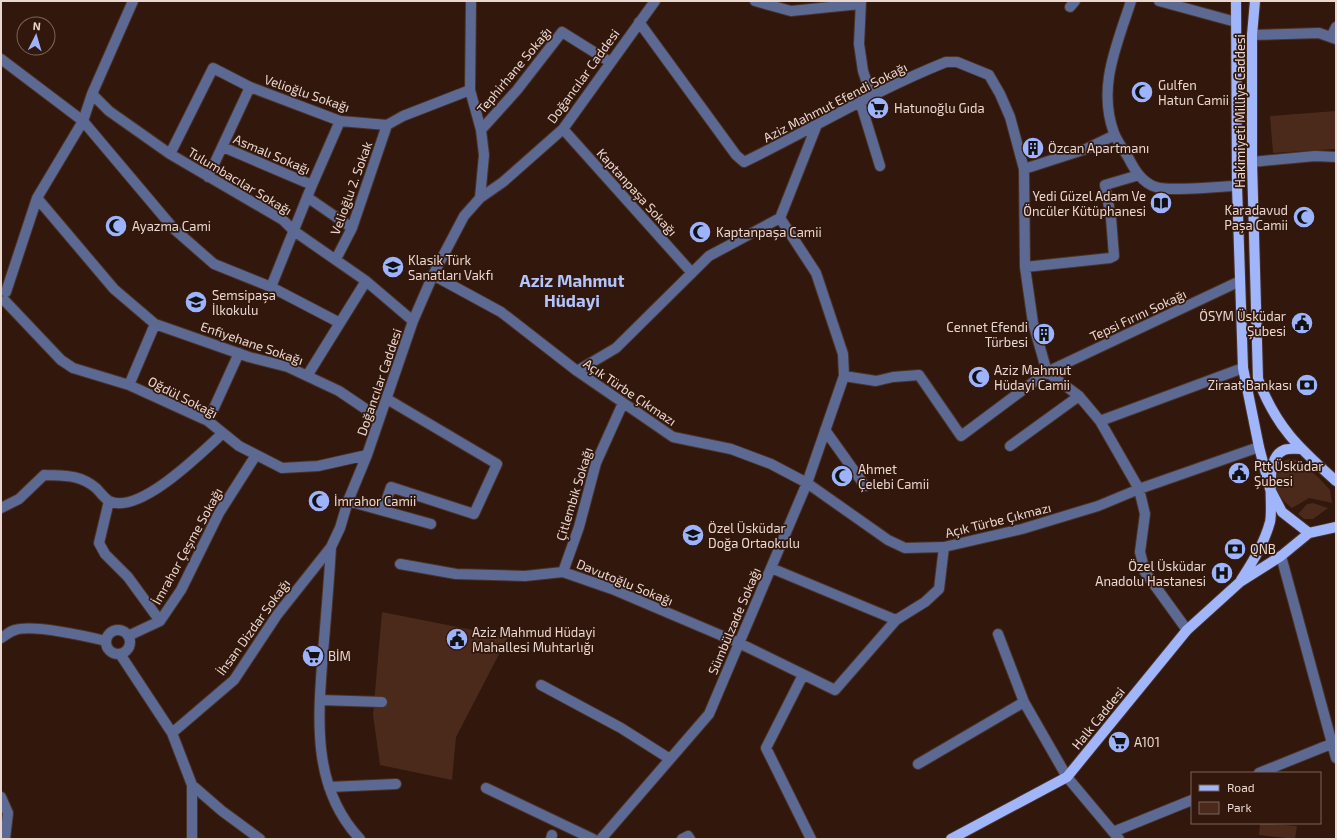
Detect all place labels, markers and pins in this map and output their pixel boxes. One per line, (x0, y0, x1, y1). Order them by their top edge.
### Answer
place label: Gulfen Hatun Camii (1158, 77, 1229, 108)
mosque icon: Gulfen Hatun Camii (1129, 79, 1155, 105)
supermarket icon: Hatunoğlu Gıda (865, 95, 891, 121)
place label: Hatunoğlu Gıda (894, 100, 985, 116)
building icon: Özcan Apartmanı (1020, 135, 1046, 161)
place label: Özcan Apartmanı (1048, 140, 1149, 156)
place label: Yedi Güzel Adam Ve Öncüler Kütüphanesi (1023, 188, 1146, 219)
library icon: Yedi Güzel Adam Ve Öncüler Kütüphanesi (1148, 190, 1174, 216)
place label: Karadavud Paşa Camii (1224, 202, 1288, 234)
mosque icon: Karadavud Paşa Camii (1291, 204, 1317, 230)
mosque icon: Ayazma Cami (103, 213, 129, 239)
place label: Ayazma Cami (132, 218, 211, 234)
mosque icon: Kaptanpaşa Camii (687, 219, 713, 245)
place label: Kaptanpaşa Camii (716, 224, 822, 241)
place label: Klasik Türk Sanatları Vakfı (408, 252, 494, 283)
school or university icon: Klasik Türk Sanatları Vakfı (380, 254, 406, 280)
place label: Semsipaşa İlkokulu (212, 287, 276, 318)
school or university icon: Semsipaşa İlkokulu (183, 289, 209, 315)
place label: ÖSYM Üsküdar Şubesi (1199, 308, 1286, 340)
public building icon: ÖSYM Üsküdar Şubesi (1289, 310, 1315, 336)
place label: Cennet Efendi Türbesi (946, 319, 1028, 350)
building icon: Cennet Efendi Türbesi (1031, 321, 1057, 347)
place label: Aziz Mahmut Hüdayi Camii (994, 362, 1071, 393)
mosque icon: Aziz Mahmut Hüdayi Camii (966, 364, 992, 390)
bank icon: Ziraat Bankası (1294, 372, 1320, 398)
place label: Ziraat Bankası (1208, 377, 1292, 393)
place label: Ptt Üsküdar Şubesi (1254, 458, 1324, 490)
public building icon: Ptt Üsküdar Şubesi (1226, 460, 1252, 486)
place label: Ahmet Çelebi Camii (858, 461, 929, 493)
mosque icon: Ahmet Çelebi Camii (829, 463, 855, 489)
mosque icon: İmrahor Camii (306, 488, 332, 514)
place label: İmrahor Camii (334, 493, 416, 509)
place label: Özel Üsküdar Doğa Ortaokulu (708, 520, 800, 551)
school or university icon: Özel Üsküdar Doğa Ortaokulu (680, 522, 706, 548)
bank icon: QNB (1222, 536, 1248, 562)
place label: QNB (1250, 541, 1276, 557)
place label: Özel Üsküdar Anadolu Hastanesi (1095, 558, 1206, 589)
hospital icon: Özel Üsküdar Anadolu Hastanesi (1209, 560, 1235, 586)
place label: Aziz Mahmud Hüdayi Mahallesi Muhtarlığı (472, 624, 596, 655)
public building icon: Aziz Mahmud Hüdayi Mahallesi Muhtarlığı (444, 626, 470, 652)
supermarket icon: BİM (300, 643, 326, 669)
place label: BİM (328, 648, 351, 664)
supermarket icon: A101 (1106, 729, 1132, 755)
place label: A101 (1134, 734, 1160, 750)

